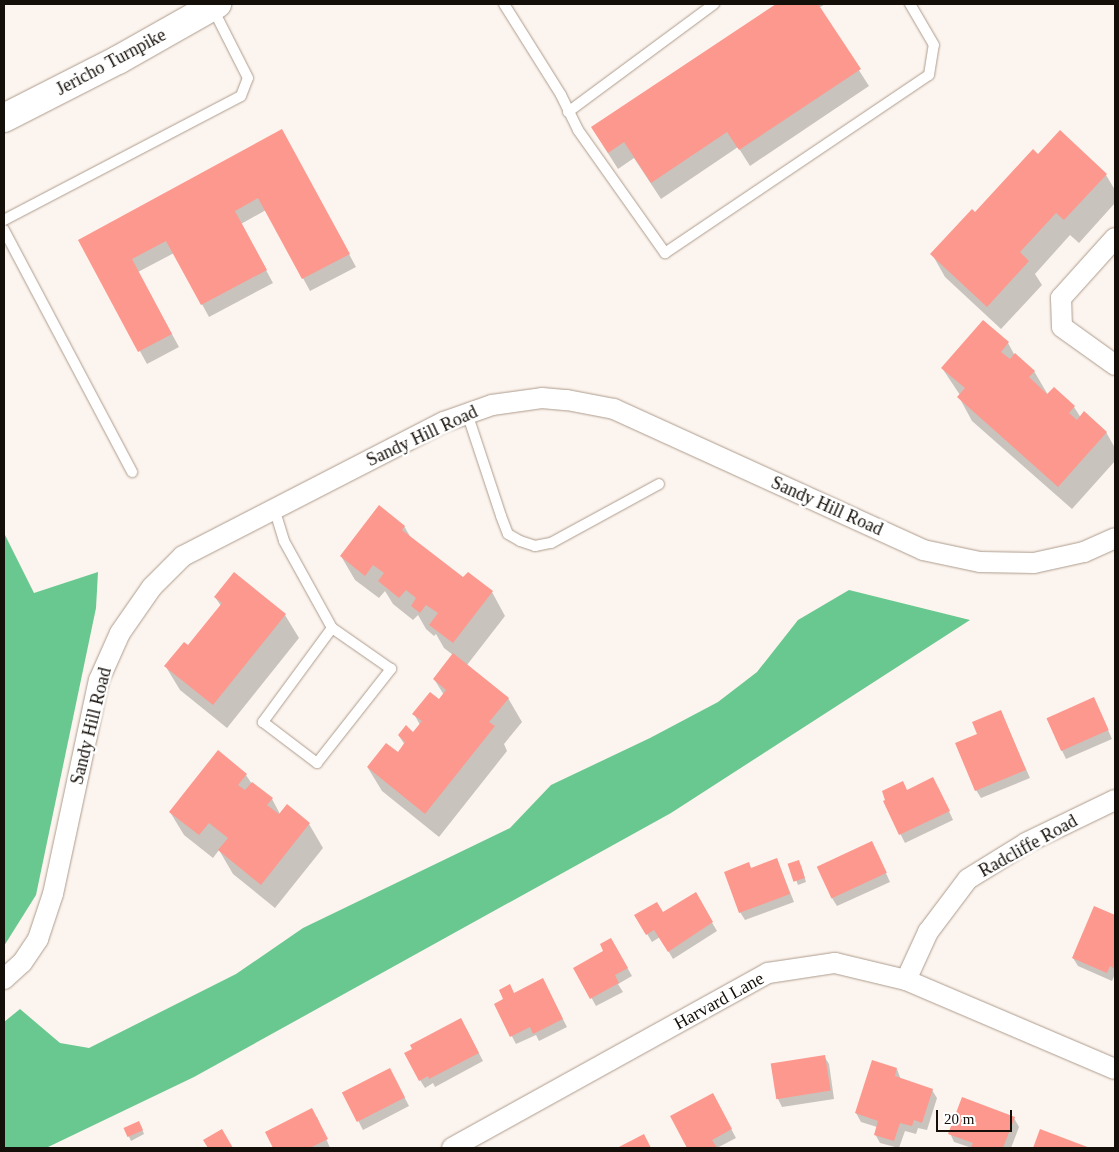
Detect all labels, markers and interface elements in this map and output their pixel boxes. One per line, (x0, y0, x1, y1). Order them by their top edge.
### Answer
street label: Jericho Turnpike (52, 24, 170, 100)
street label: Sandy Hill Road (363, 401, 481, 471)
street label: Sandy Hill Road (768, 472, 886, 540)
street label: Sandy Hill Road (66, 665, 116, 787)
street label: Radcliffe Road (975, 810, 1081, 882)
street label: Harvard Lane (670, 967, 768, 1035)
scale bar (939, 1100, 1015, 1132)
text: 20 m (944, 1111, 974, 1127)

